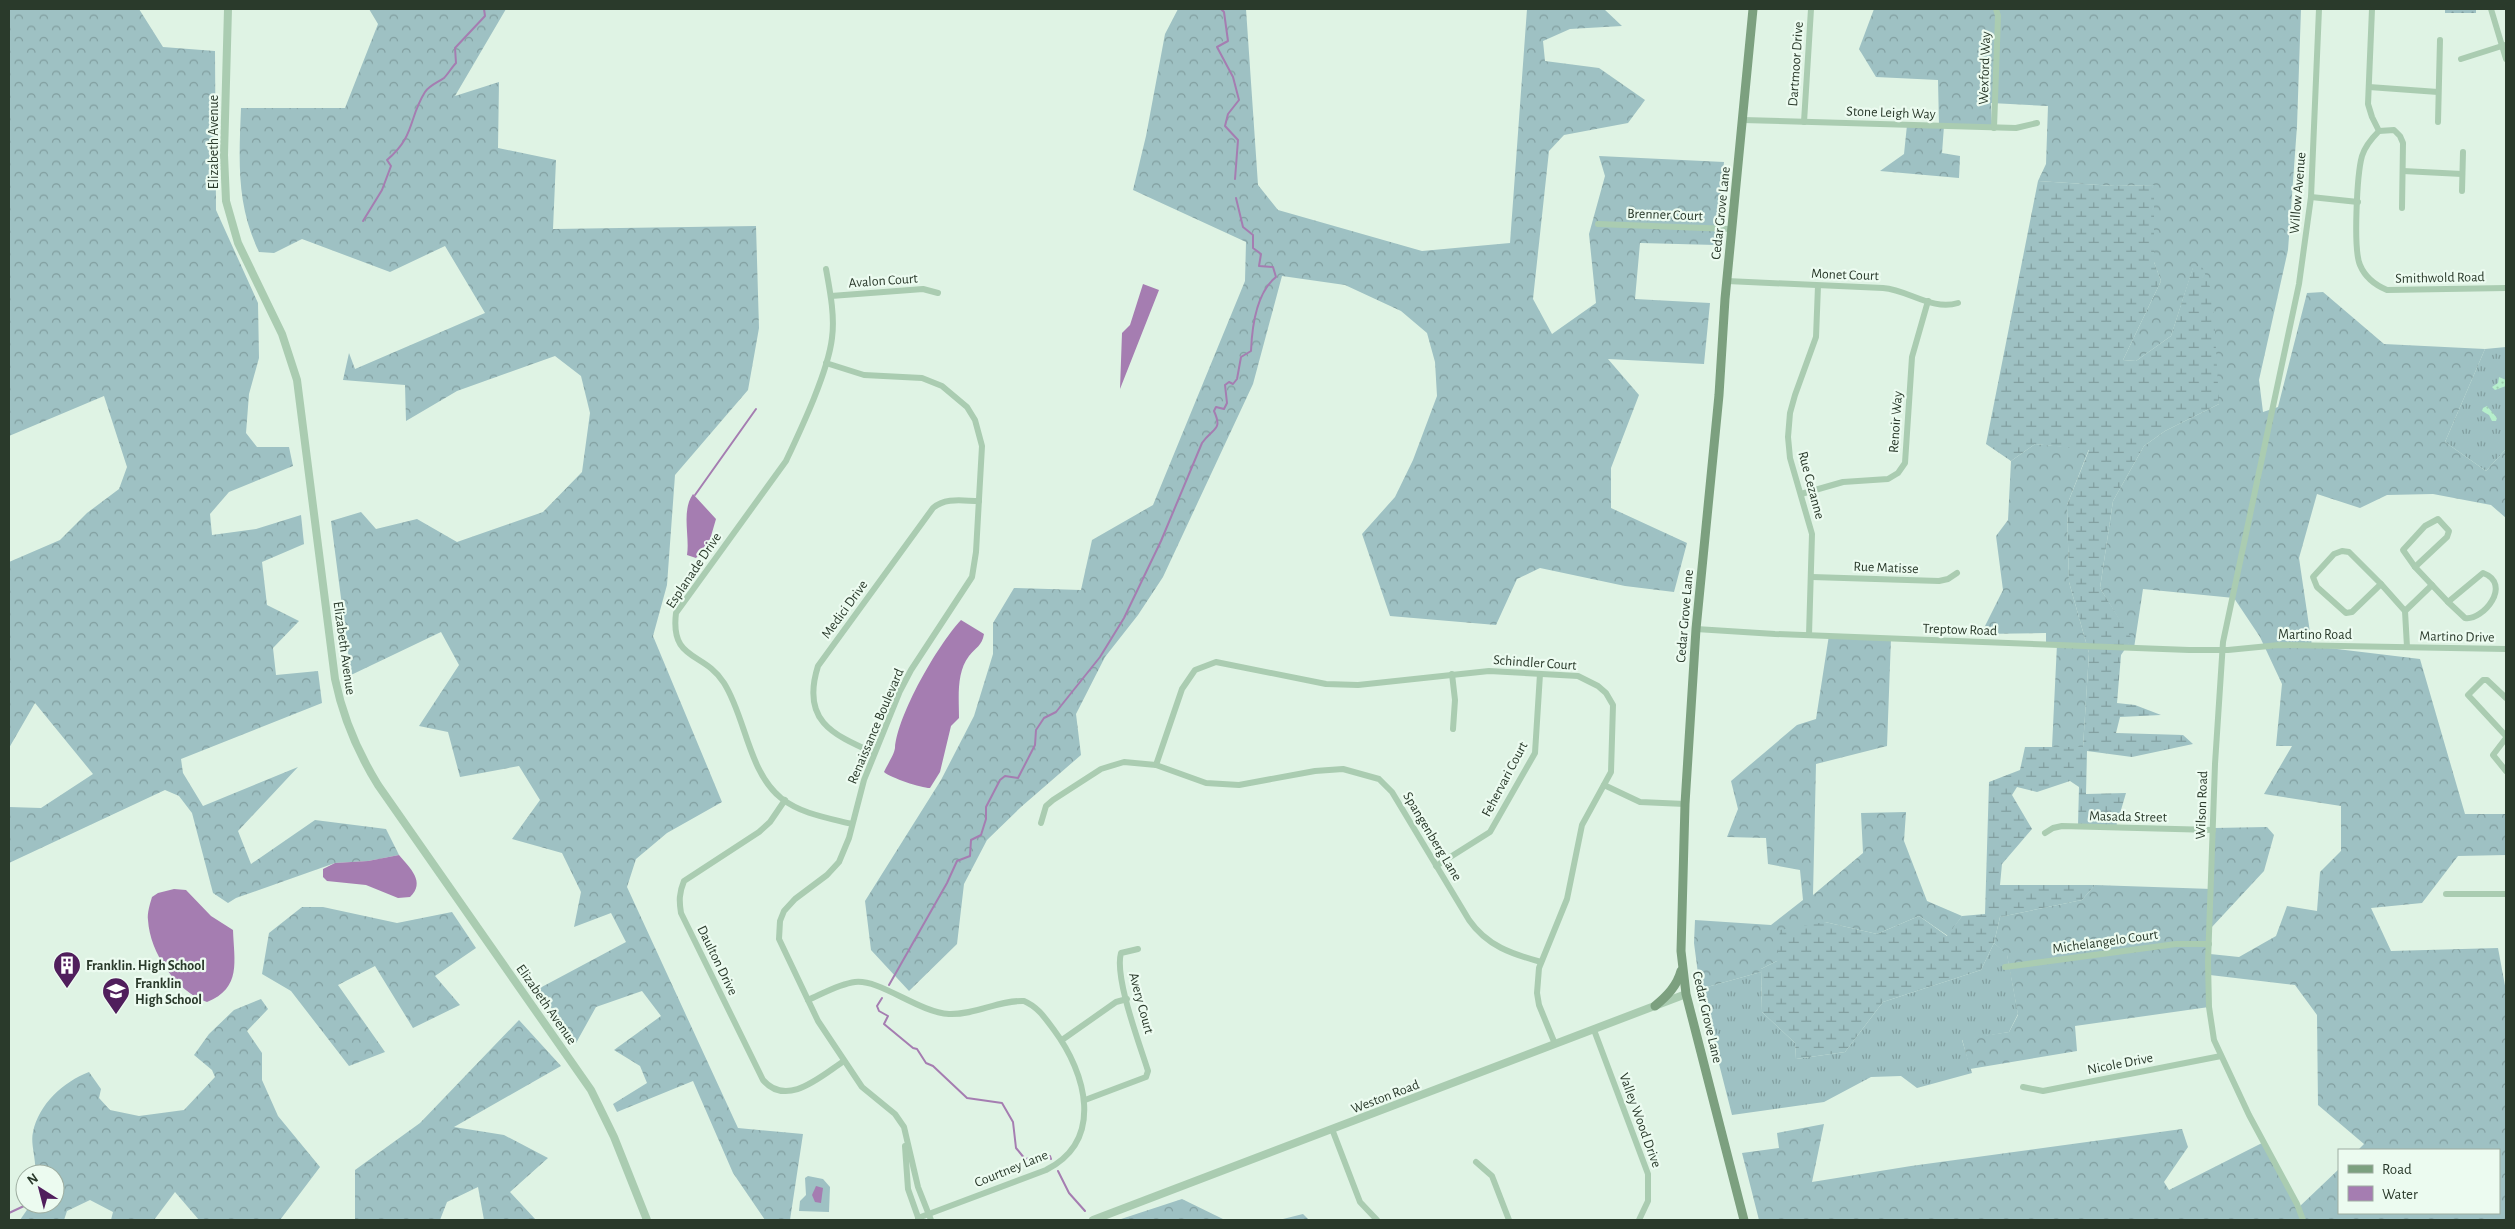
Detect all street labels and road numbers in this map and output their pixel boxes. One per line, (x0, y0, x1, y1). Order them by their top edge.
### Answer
street label: Dartmoor Drive (1786, 21, 1806, 107)
street label: Wexford Way (1977, 31, 1993, 105)
street label: Elizabeth Avenue (207, 95, 221, 189)
street label: Stone Leigh Way (1846, 104, 1936, 122)
street label: Willow Avenue (2287, 152, 2309, 235)
street label: Cedar Grove Lane (1709, 166, 1733, 260)
street label: Brenner Court (1627, 207, 1704, 223)
street label: Monet Court (1811, 267, 1880, 283)
street label: Smithwold Road (2395, 270, 2485, 286)
street label: Avalon Court (848, 272, 919, 290)
street label: Renoir Way (1887, 391, 1905, 454)
street label: Rue Cezanne (1795, 450, 1827, 521)
street label: Esplanade Drive (664, 530, 724, 611)
street label: Rue Matisse (1853, 560, 1919, 576)
street label: Cedar Grove Lane (1674, 569, 1696, 663)
street label: Medici Drive (819, 578, 870, 641)
street label: Elizabeth Avenue (331, 600, 358, 696)
street label: Treptow Road (1922, 622, 1997, 638)
street label: Martino Road (2278, 628, 2352, 642)
street label: Martino Drive (2419, 629, 2495, 645)
street label: Schindler Court (1493, 653, 1578, 673)
street label: Renaissance Boulevard (845, 667, 907, 786)
street label: Fehervari Court (1479, 739, 1531, 819)
street label: Wilson Road (2194, 770, 2210, 840)
street label: Spangenberg Lane (1400, 790, 1464, 883)
street label: Masada Street (2089, 809, 2168, 825)
street label: Daulton Drive (694, 923, 740, 998)
street label: Michelangelo Court (2052, 928, 2159, 956)
street label: Elizabeth Avenue (513, 962, 579, 1047)
street label: Cedar Grove Lane (1690, 970, 1724, 1064)
street label: Avery Court (1126, 971, 1156, 1036)
street label: Nicole Drive (2086, 1051, 2154, 1077)
street label: Valley Wood Drive (1616, 1071, 1664, 1170)
street label: Weston Road (1349, 1078, 1421, 1116)
street label: Courtney Lane (973, 1148, 1050, 1190)

